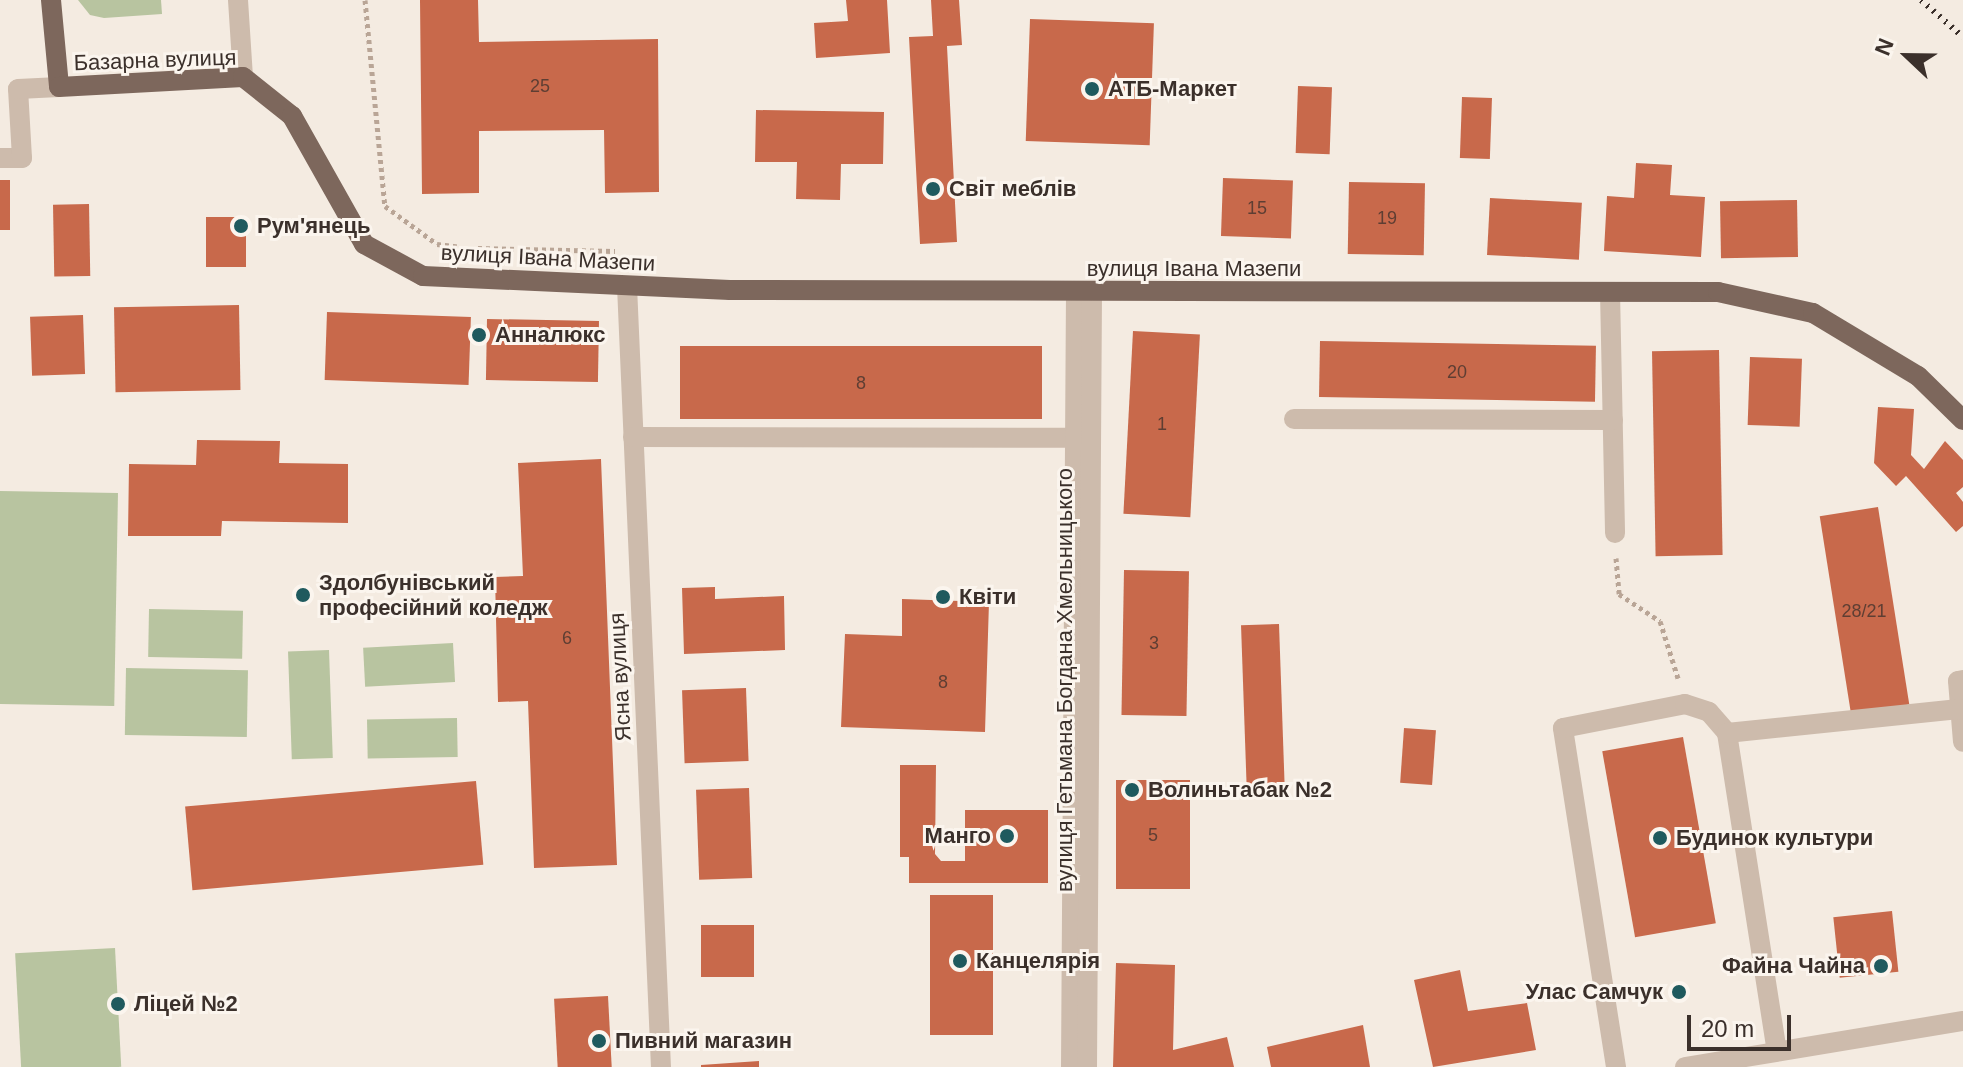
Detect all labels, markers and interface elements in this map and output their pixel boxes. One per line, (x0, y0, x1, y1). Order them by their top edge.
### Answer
north arrow (1867, 16, 1947, 96)
text: N (1870, 35, 1899, 59)
street label: Базарна вулиця (73, 44, 237, 76)
house number: 25 (530, 75, 550, 97)
place label: АТБ-Маркет (1108, 76, 1237, 102)
marker: АТБ-Маркет (1083, 80, 1101, 98)
place label: Світ меблів (949, 176, 1076, 202)
marker: Світ меблів (924, 180, 942, 198)
house number: 15 (1247, 197, 1267, 219)
house number: 19 (1377, 207, 1397, 229)
place label: Рум'янець (257, 213, 371, 239)
marker: Рум'янець (232, 217, 250, 235)
street label: вулиця Івана Мазепи (440, 239, 656, 277)
street label: вулиця Івана Мазепи (1087, 256, 1301, 282)
place label: Анналюкс (495, 322, 605, 348)
marker: Анналюкс (470, 326, 488, 344)
house number: 20 (1447, 361, 1467, 383)
house number: 8 (856, 372, 866, 394)
house number: 1 (1157, 413, 1167, 435)
street label: вулиця Гетьмана Богдана Хмельницького (1052, 468, 1078, 892)
place label: Здолбунівський професійний коледж (319, 569, 547, 620)
place label: Квіти (959, 584, 1016, 610)
marker: Здолбунівський професійний коледж (294, 586, 312, 604)
marker: Квіти (934, 588, 952, 606)
house number: 28/21 (1841, 600, 1887, 622)
street label: Ясна вулиця (603, 612, 637, 742)
house number: 6 (562, 627, 572, 649)
house number: 3 (1149, 632, 1159, 654)
house number: 8 (938, 671, 948, 693)
place label: Волиньтабак №2 (1148, 777, 1332, 803)
marker: Волиньтабак №2 (1123, 781, 1141, 799)
place label: Манго (925, 823, 991, 849)
house number: 5 (1148, 824, 1158, 846)
place label: Будинок культури (1676, 825, 1873, 851)
marker: Манго (998, 827, 1016, 845)
marker: Будинок культури (1651, 829, 1669, 847)
place label: Канцелярiя (976, 948, 1100, 974)
marker: Канцелярiя (951, 952, 969, 970)
place label: Файна Чайна (1722, 953, 1865, 979)
marker: Файна Чайна (1872, 957, 1890, 975)
place label: Улас Самчук (1525, 979, 1663, 1005)
marker: Улас Самчук (1670, 983, 1688, 1001)
place label: Ліцей №2 (134, 991, 238, 1017)
marker: Ліцей №2 (109, 995, 127, 1013)
scale bar (1691, 999, 1795, 1049)
text: 20 m (1701, 1015, 1754, 1042)
place label: Пивний магазин (615, 1028, 792, 1054)
marker: Пивний магазин (590, 1032, 608, 1050)

